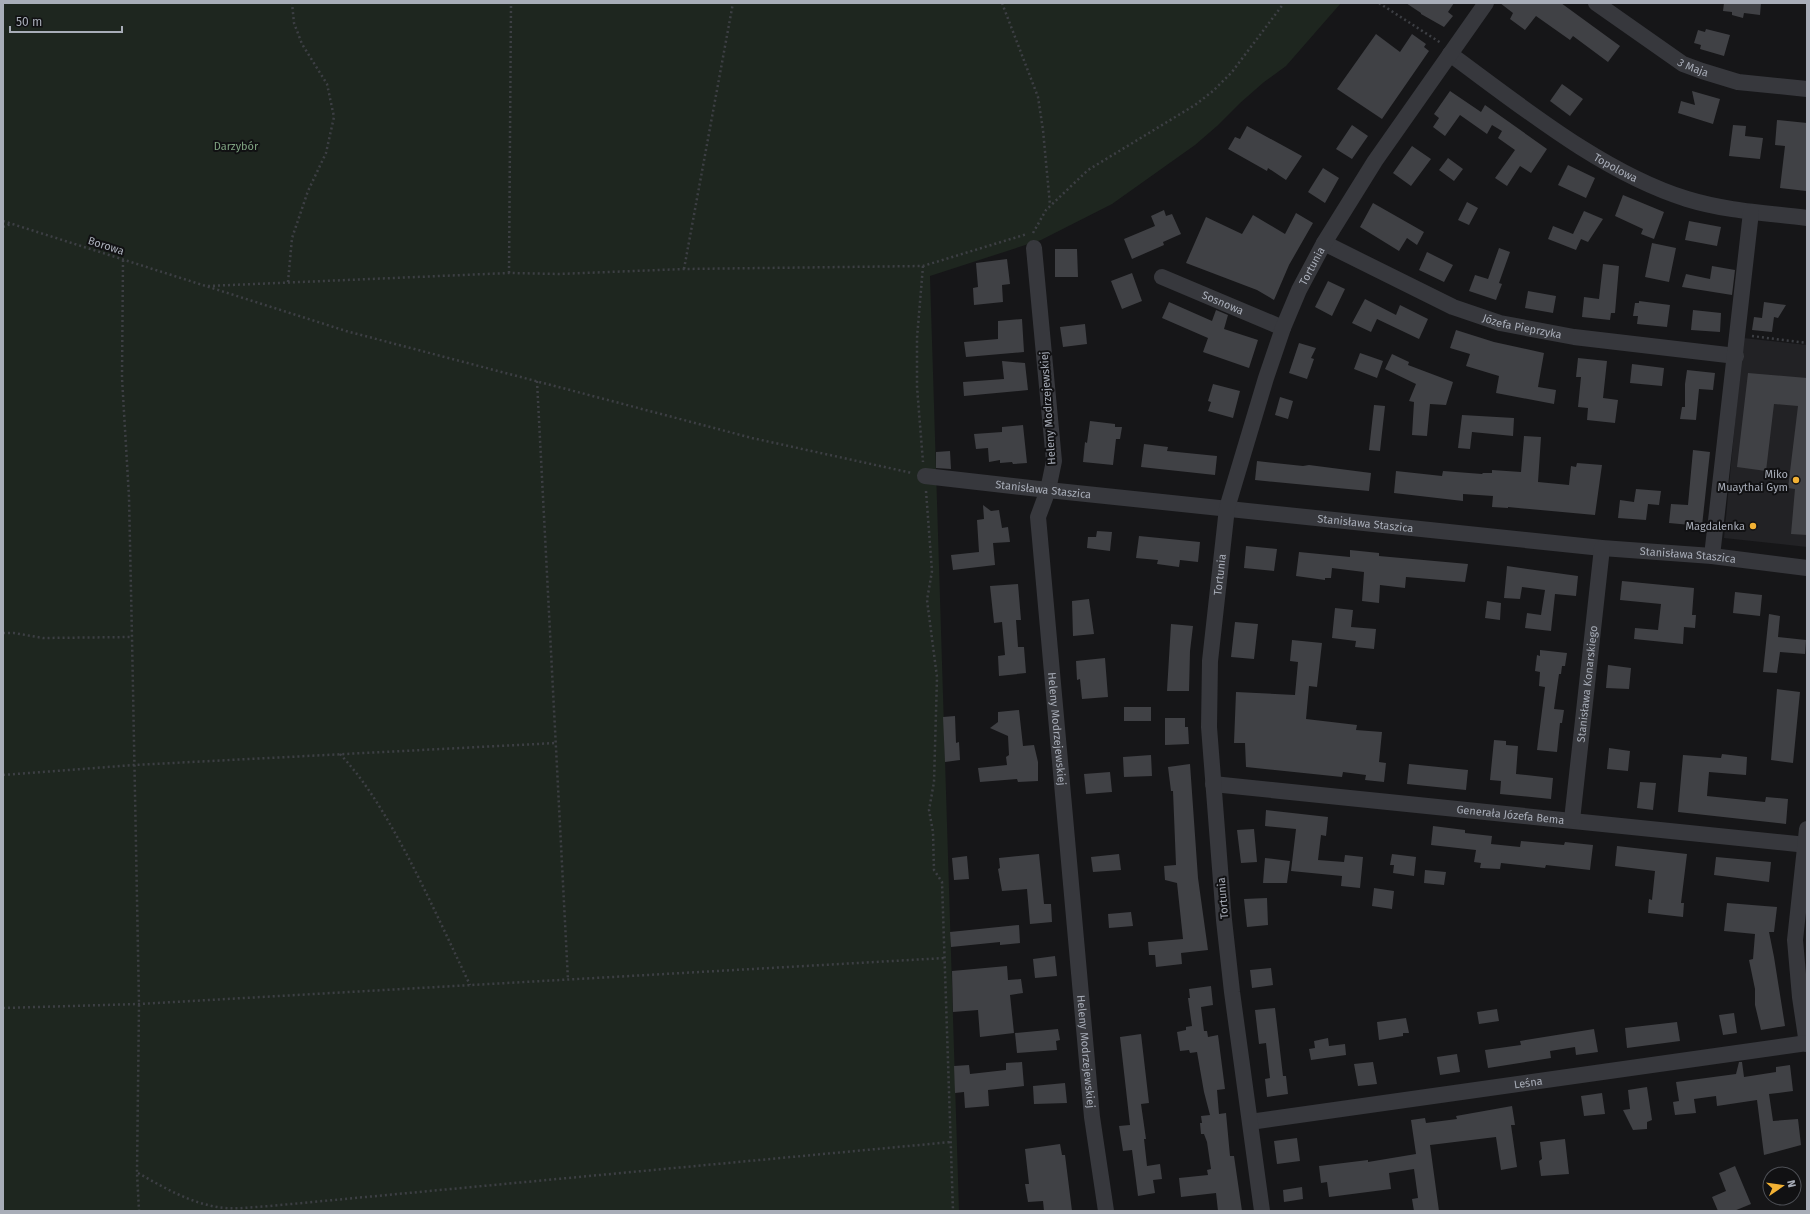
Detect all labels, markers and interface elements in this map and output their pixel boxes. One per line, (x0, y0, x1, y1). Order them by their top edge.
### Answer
scale bar (10, 8, 122, 34)
text: 50 m (16, 15, 42, 29)
street label: 3 Maja (1675, 56, 1710, 79)
park label: Darzybór (214, 140, 259, 153)
street label: Topolowa (1591, 150, 1640, 185)
street label: Borowa (86, 234, 126, 258)
street label: Tortunia (1296, 244, 1327, 287)
street label: Sosnowa (1200, 288, 1246, 317)
street label: Józefa Pieprzyka (1481, 311, 1563, 341)
street label: Heleny Modrzejewskiej (1038, 351, 1058, 465)
place label: Miko Muaythai Gym (1718, 468, 1788, 494)
marker: Miko Muaythai Gym (1791, 475, 1801, 485)
street label: Stanisława Staszica (995, 478, 1092, 501)
street label: Stanisława Staszica (1317, 512, 1414, 535)
place label: Magdalenka (1686, 520, 1745, 533)
marker: Magdalenka (1748, 521, 1758, 531)
street label: Stanisława Staszica (1639, 544, 1737, 565)
street label: Tortunia (1211, 553, 1228, 596)
street label: Stanisława Konarskiego (1574, 625, 1600, 743)
street label: Heleny Modrzejewskiej (1045, 672, 1069, 786)
street label: Generała Józefa Bema (1456, 803, 1565, 827)
street label: Tortunia (1215, 877, 1231, 919)
street label: Heleny Modrzejewskiej (1075, 994, 1098, 1109)
street label: Leśna (1513, 1074, 1543, 1091)
north arrow (1762, 1166, 1802, 1206)
text: N (1784, 1179, 1798, 1189)

